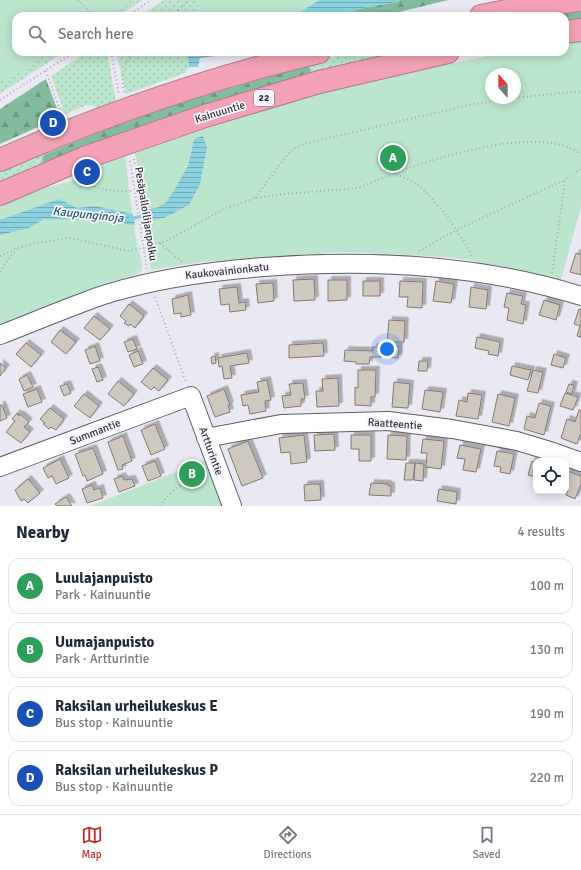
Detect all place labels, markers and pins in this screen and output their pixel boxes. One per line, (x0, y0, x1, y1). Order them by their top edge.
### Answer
pin: D (40, 108, 66, 138)
pin: A (380, 143, 406, 173)
pin: C (74, 157, 100, 187)
pin: B (179, 459, 205, 489)

